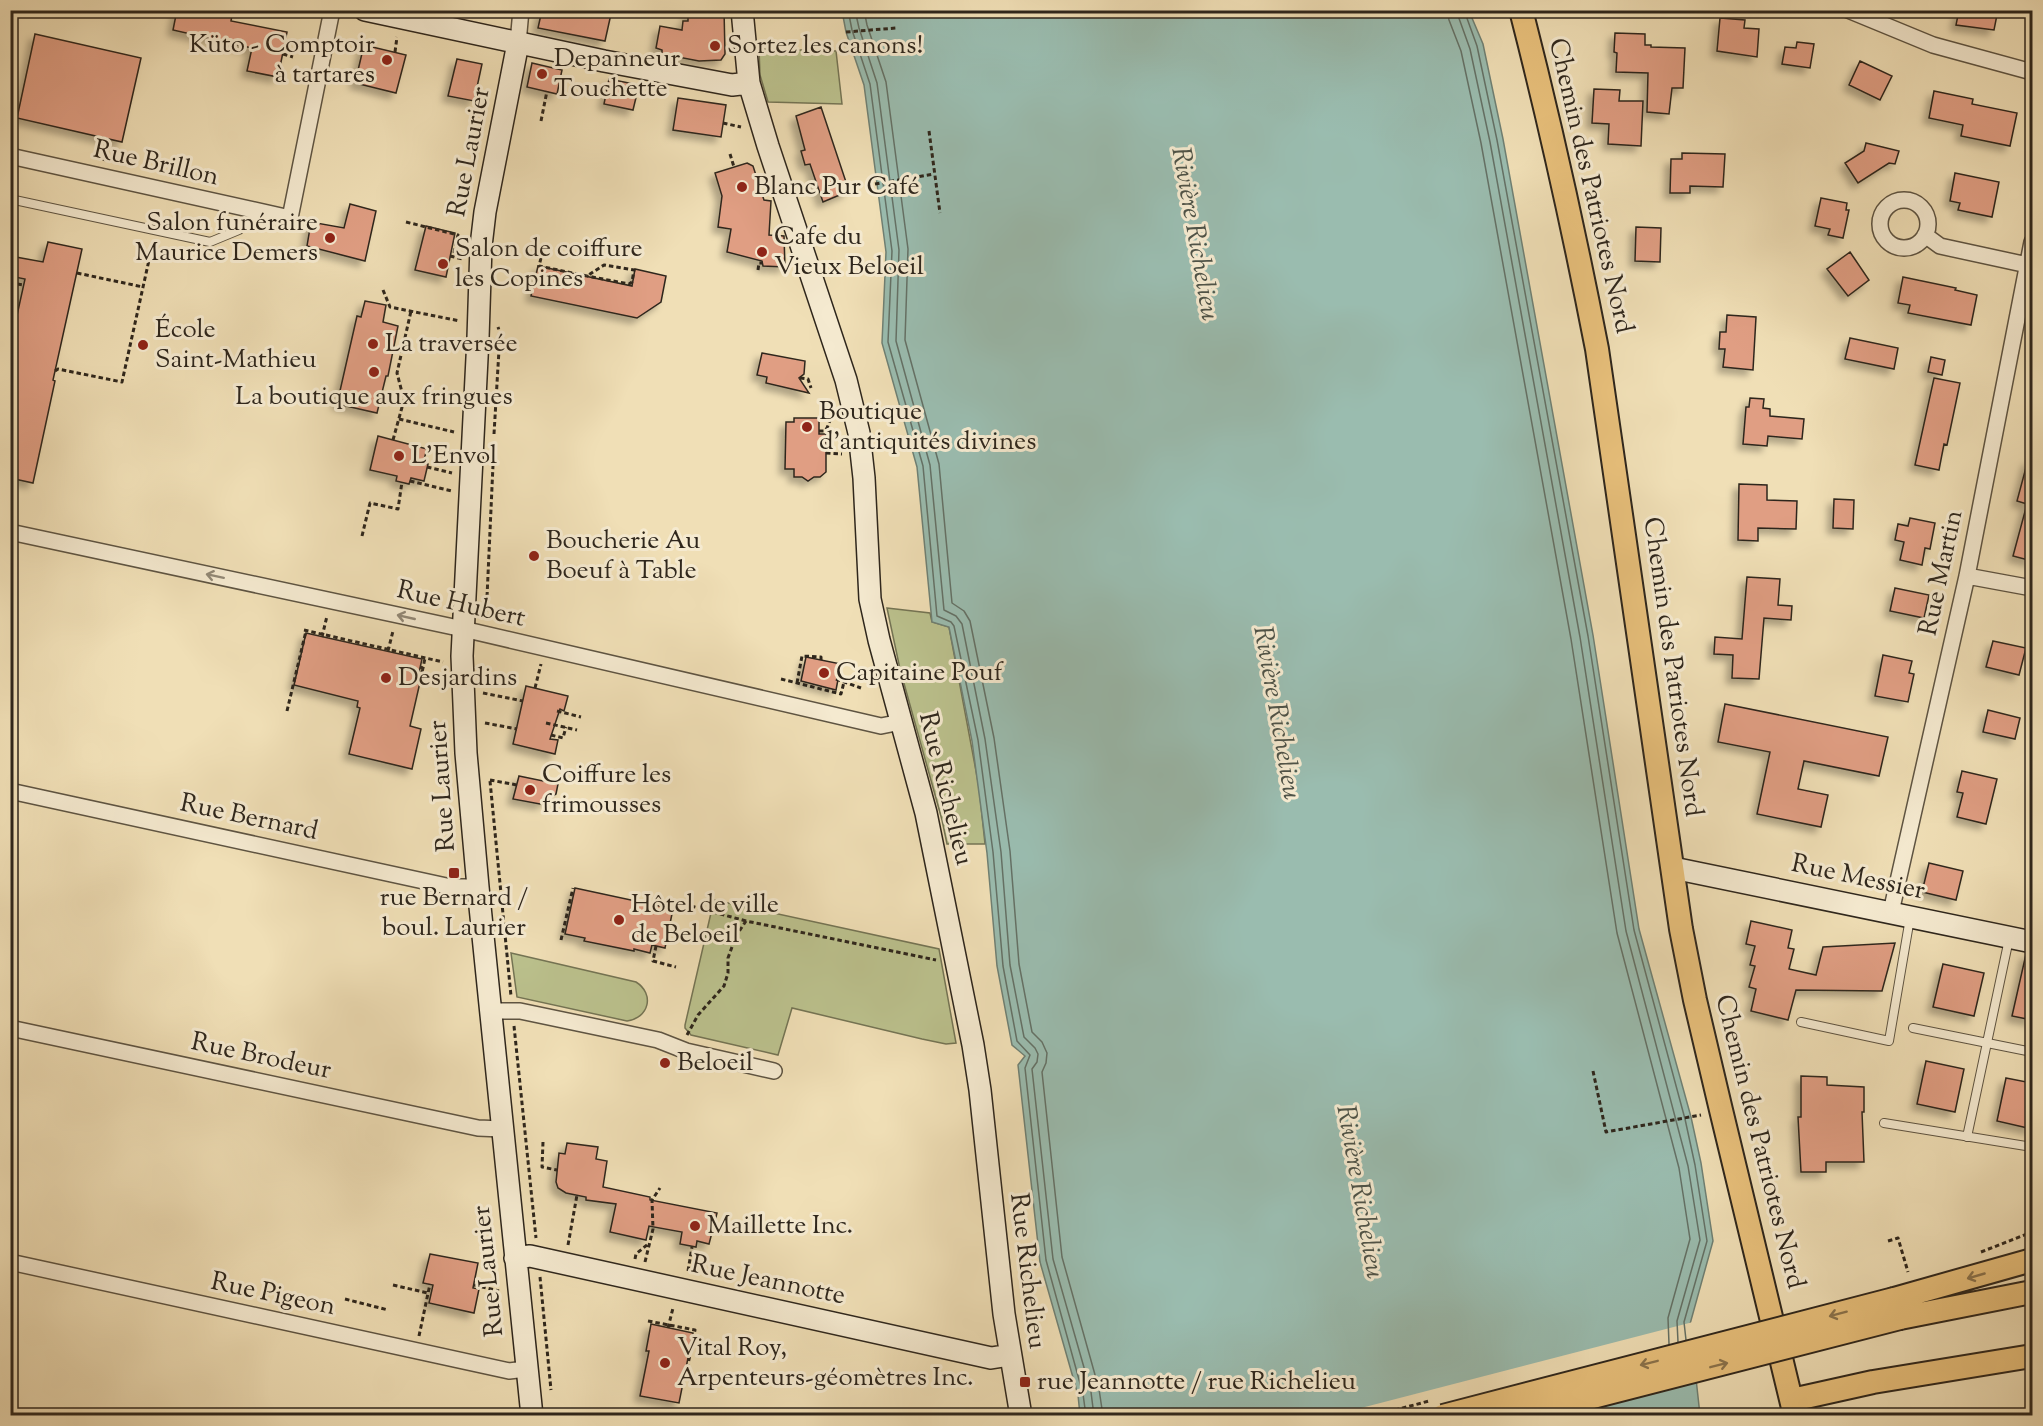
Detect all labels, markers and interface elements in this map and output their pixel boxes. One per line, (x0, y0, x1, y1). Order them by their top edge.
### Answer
place label: Küto - Comptoir à tartares (189, 27, 375, 94)
place label: Sortez les canons! (727, 28, 924, 65)
street label: Chemin des Patriotes Nord (1538, 35, 1642, 338)
marker: Sortez les canons! (708, 39, 722, 53)
place label: Depanneur Touchette (554, 41, 680, 108)
marker: Küto - Comptoir à tartares (380, 53, 394, 67)
marker: Depanneur Touchette (535, 67, 549, 81)
street label: Rue Laurier (439, 84, 501, 220)
street label: Rue Brillon (90, 132, 222, 196)
water label: Rivière Richelieu (1160, 144, 1228, 324)
place label: Blanc Pur Café (754, 169, 920, 206)
marker: Blanc Pur Café (735, 180, 749, 194)
place label: Salon funéraire Maurice Demers (135, 205, 318, 272)
place label: Cafe du Vieux Beloeil (774, 219, 924, 286)
marker: Salon funéraire Maurice Demers (323, 231, 337, 245)
place label: Salon de coiffure les Copines (455, 231, 643, 298)
marker: Cafe du Vieux Beloeil (755, 245, 769, 259)
marker: Salon de coiffure les Copines (436, 257, 450, 271)
place label: École Saint-Mathieu (155, 312, 316, 379)
place label: La traversée (385, 326, 518, 363)
marker: La traversée (366, 337, 380, 351)
marker: École Saint-Mathieu (136, 338, 150, 352)
marker: La boutique aux fringues (367, 365, 381, 379)
place label: La boutique aux fringues (235, 379, 513, 416)
place label: Boutique d'antiquités divines (819, 394, 1036, 461)
marker: Boutique d'antiquités divines (800, 420, 814, 434)
place label: L'Envol (411, 438, 497, 475)
marker: L'Envol (392, 449, 406, 463)
street label: Rue Martin (1911, 507, 1973, 639)
street label: Chemin des Patriotes Nord (1633, 515, 1711, 819)
place label: Boucherie Au Boeuf à Table (546, 523, 700, 590)
marker: Boucherie Au Boeuf à Table (527, 549, 541, 563)
one-way arrow (206, 569, 225, 581)
street label: Rue Hubert (393, 572, 529, 638)
one-way arrow (397, 611, 416, 622)
water label: Rivière Richelieu (1242, 623, 1310, 803)
place label: Capitaine Pouf (836, 655, 1004, 692)
place label: Desjardins (398, 660, 517, 697)
marker: Capitaine Pouf (817, 666, 831, 680)
marker: Desjardins (379, 671, 393, 685)
street label: Rue Richelieu (908, 709, 982, 870)
street label: Rue Laurier (420, 719, 466, 853)
place label: Coiffure les frimousses (542, 757, 671, 824)
marker: Coiffure les frimousses (523, 783, 537, 797)
street label: Rue Bernard (177, 785, 322, 851)
street label: Rue Messier (1788, 846, 1928, 910)
marker: rue Bernard / boul. Laurier (447, 866, 461, 880)
place label: rue Bernard / boul. Laurier (380, 880, 528, 947)
place label: Hôtel de ville de Beloeil (631, 887, 779, 954)
marker: Hôtel de ville de Beloeil (612, 913, 626, 927)
street label: Chemin des Patriotes Nord (1705, 991, 1814, 1293)
street label: Rue Brodeur (188, 1024, 335, 1090)
place label: Beloeil (677, 1045, 753, 1082)
marker: Beloeil (658, 1056, 672, 1070)
water label: Rivière Richelieu (1325, 1102, 1393, 1282)
street label: Rue Richelieu (999, 1191, 1055, 1351)
street label: Rue Laurier (464, 1203, 514, 1338)
place label: Maillette Inc. (707, 1208, 853, 1245)
marker: Maillette Inc. (688, 1219, 702, 1233)
street label: Rue Jeannotte (688, 1247, 848, 1315)
street label: Rue Pigeon (207, 1264, 339, 1326)
one-way arrow (1967, 1271, 1986, 1282)
one-way arrow (1829, 1309, 1848, 1321)
place label: Vital Roy, Arpenteurs-géomètres Inc. (677, 1330, 974, 1397)
marker: Vital Roy, Arpenteurs-géomètres Inc. (658, 1356, 672, 1370)
one-way arrow (1640, 1357, 1659, 1369)
one-way arrow (1709, 1358, 1728, 1370)
place label: rue Jeannotte / rue Richelieu (1037, 1364, 1356, 1401)
marker: rue Jeannotte / rue Richelieu (1018, 1375, 1032, 1389)

